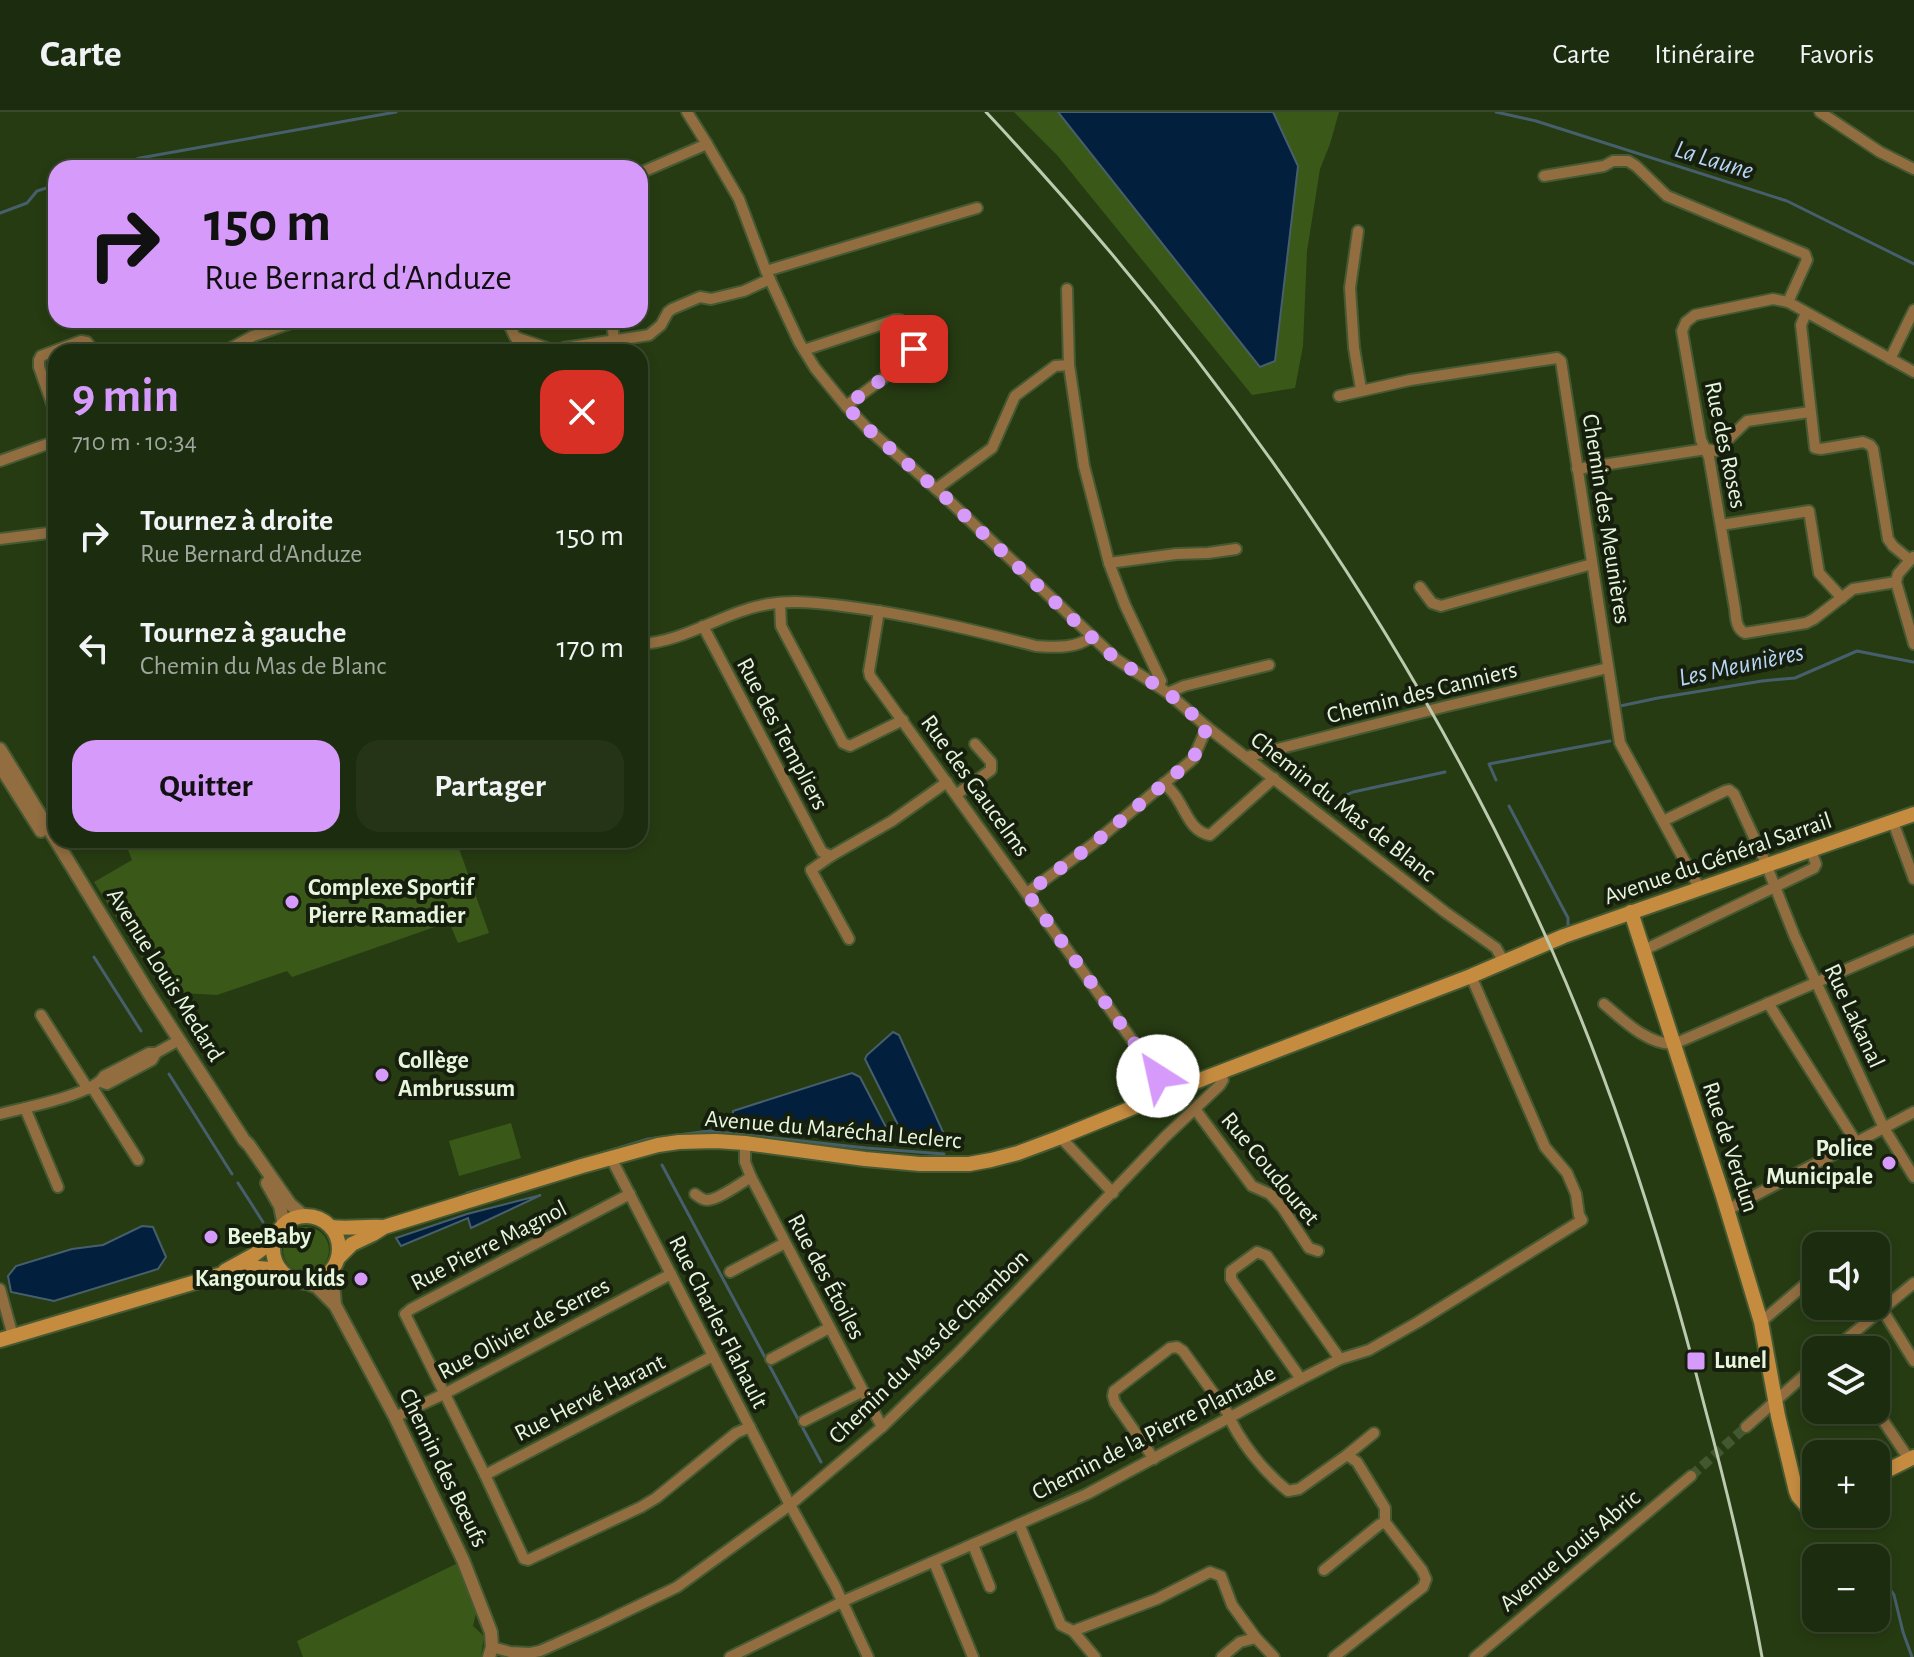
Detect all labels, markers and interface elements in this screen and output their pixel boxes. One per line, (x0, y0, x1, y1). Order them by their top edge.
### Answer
text: Carte (40, 36, 122, 74)
text: Carte (1553, 41, 1610, 69)
text: Itinéraire (1654, 41, 1755, 69)
text: Favoris (1799, 41, 1874, 69)
water label: La Laune (1671, 136, 1757, 184)
icon: right (72, 192, 176, 296)
text: 150 m (204, 195, 331, 251)
text: Rue Bernard d'Anduze (204, 260, 512, 296)
pin (880, 315, 948, 383)
icon: arrive (892, 327, 936, 371)
button: close (540, 370, 624, 454)
text: 9 min (72, 373, 179, 421)
street label: Rue des Roses (1700, 379, 1750, 511)
street label: Chemin des Meunières (1578, 412, 1634, 626)
text: 710 m · 10:34 (72, 429, 197, 455)
text: Tournez à droite (140, 506, 333, 536)
icon: right (72, 514, 116, 558)
text: 150 m (556, 521, 624, 551)
text: Rue Bernard d'Anduze (140, 541, 362, 567)
text: Tournez à gauche (140, 618, 347, 648)
icon: left (72, 626, 116, 670)
text: 170 m (556, 633, 624, 663)
water label: Les Meunières (1676, 639, 1806, 691)
text: Chemin du Mas de Blanc (140, 653, 386, 679)
street label: Rue des Templiers (732, 654, 832, 814)
street label: Chemin des Canniers (1324, 658, 1520, 728)
street label: Rue des Gaucelms (916, 711, 1034, 861)
street label: Chemin du Mas de Blanc (1246, 728, 1440, 886)
button: Quitter (72, 740, 340, 832)
button: Partager (356, 740, 624, 832)
street label: Avenue du Général Sarrail (1601, 809, 1835, 909)
place label: Complexe Sportif Pierre Ramadier (308, 876, 476, 928)
street label: Avenue Louis Medard (102, 884, 228, 1066)
marker: Complexe Sportif Pierre Ramadier (283, 893, 301, 911)
street label: Rue Lakanal (1819, 960, 1889, 1072)
position arrow (1116, 1034, 1200, 1118)
place label: Collège Ambrussum (398, 1049, 515, 1101)
marker: Collège Ambrussum (373, 1066, 391, 1084)
street label: Rue de Verdun (1698, 1079, 1762, 1215)
street label: Avenue du Maréchal Leclerc (704, 1107, 962, 1153)
street label: Rue Coudouret (1216, 1108, 1324, 1230)
place label: Police Municipale (1766, 1137, 1873, 1189)
marker: Police Municipale (1880, 1154, 1898, 1172)
street label: Rue Pierre Magnol (407, 1196, 571, 1296)
street label: Rue des Étoiles (783, 1209, 871, 1344)
place label: BeeBaby (227, 1225, 311, 1249)
marker: BeeBaby (202, 1228, 220, 1246)
street label: Rue Charles Flahault (664, 1232, 772, 1413)
map controls (1802, 1232, 1890, 1632)
button: sound (1802, 1232, 1890, 1320)
street label: Chemin du Mas de Chambon (825, 1246, 1033, 1448)
place label: Kangourou kids (195, 1267, 345, 1291)
marker: Kangourou kids (352, 1270, 370, 1288)
street label: Rue Olivier de Serres (434, 1274, 614, 1384)
button: layers (1802, 1336, 1890, 1424)
place label: Lunel (1714, 1349, 1767, 1373)
street label: Rue Hervé Harant (511, 1350, 669, 1446)
marker: Lunel (1685, 1350, 1707, 1372)
street label: Chemin de la Pierre Plantade (1028, 1361, 1280, 1505)
street label: Chemin des Bœufs (394, 1385, 492, 1551)
button: + (1802, 1440, 1890, 1528)
street label: Avenue Louis Abric (1495, 1486, 1645, 1616)
button: − (1802, 1544, 1890, 1632)

